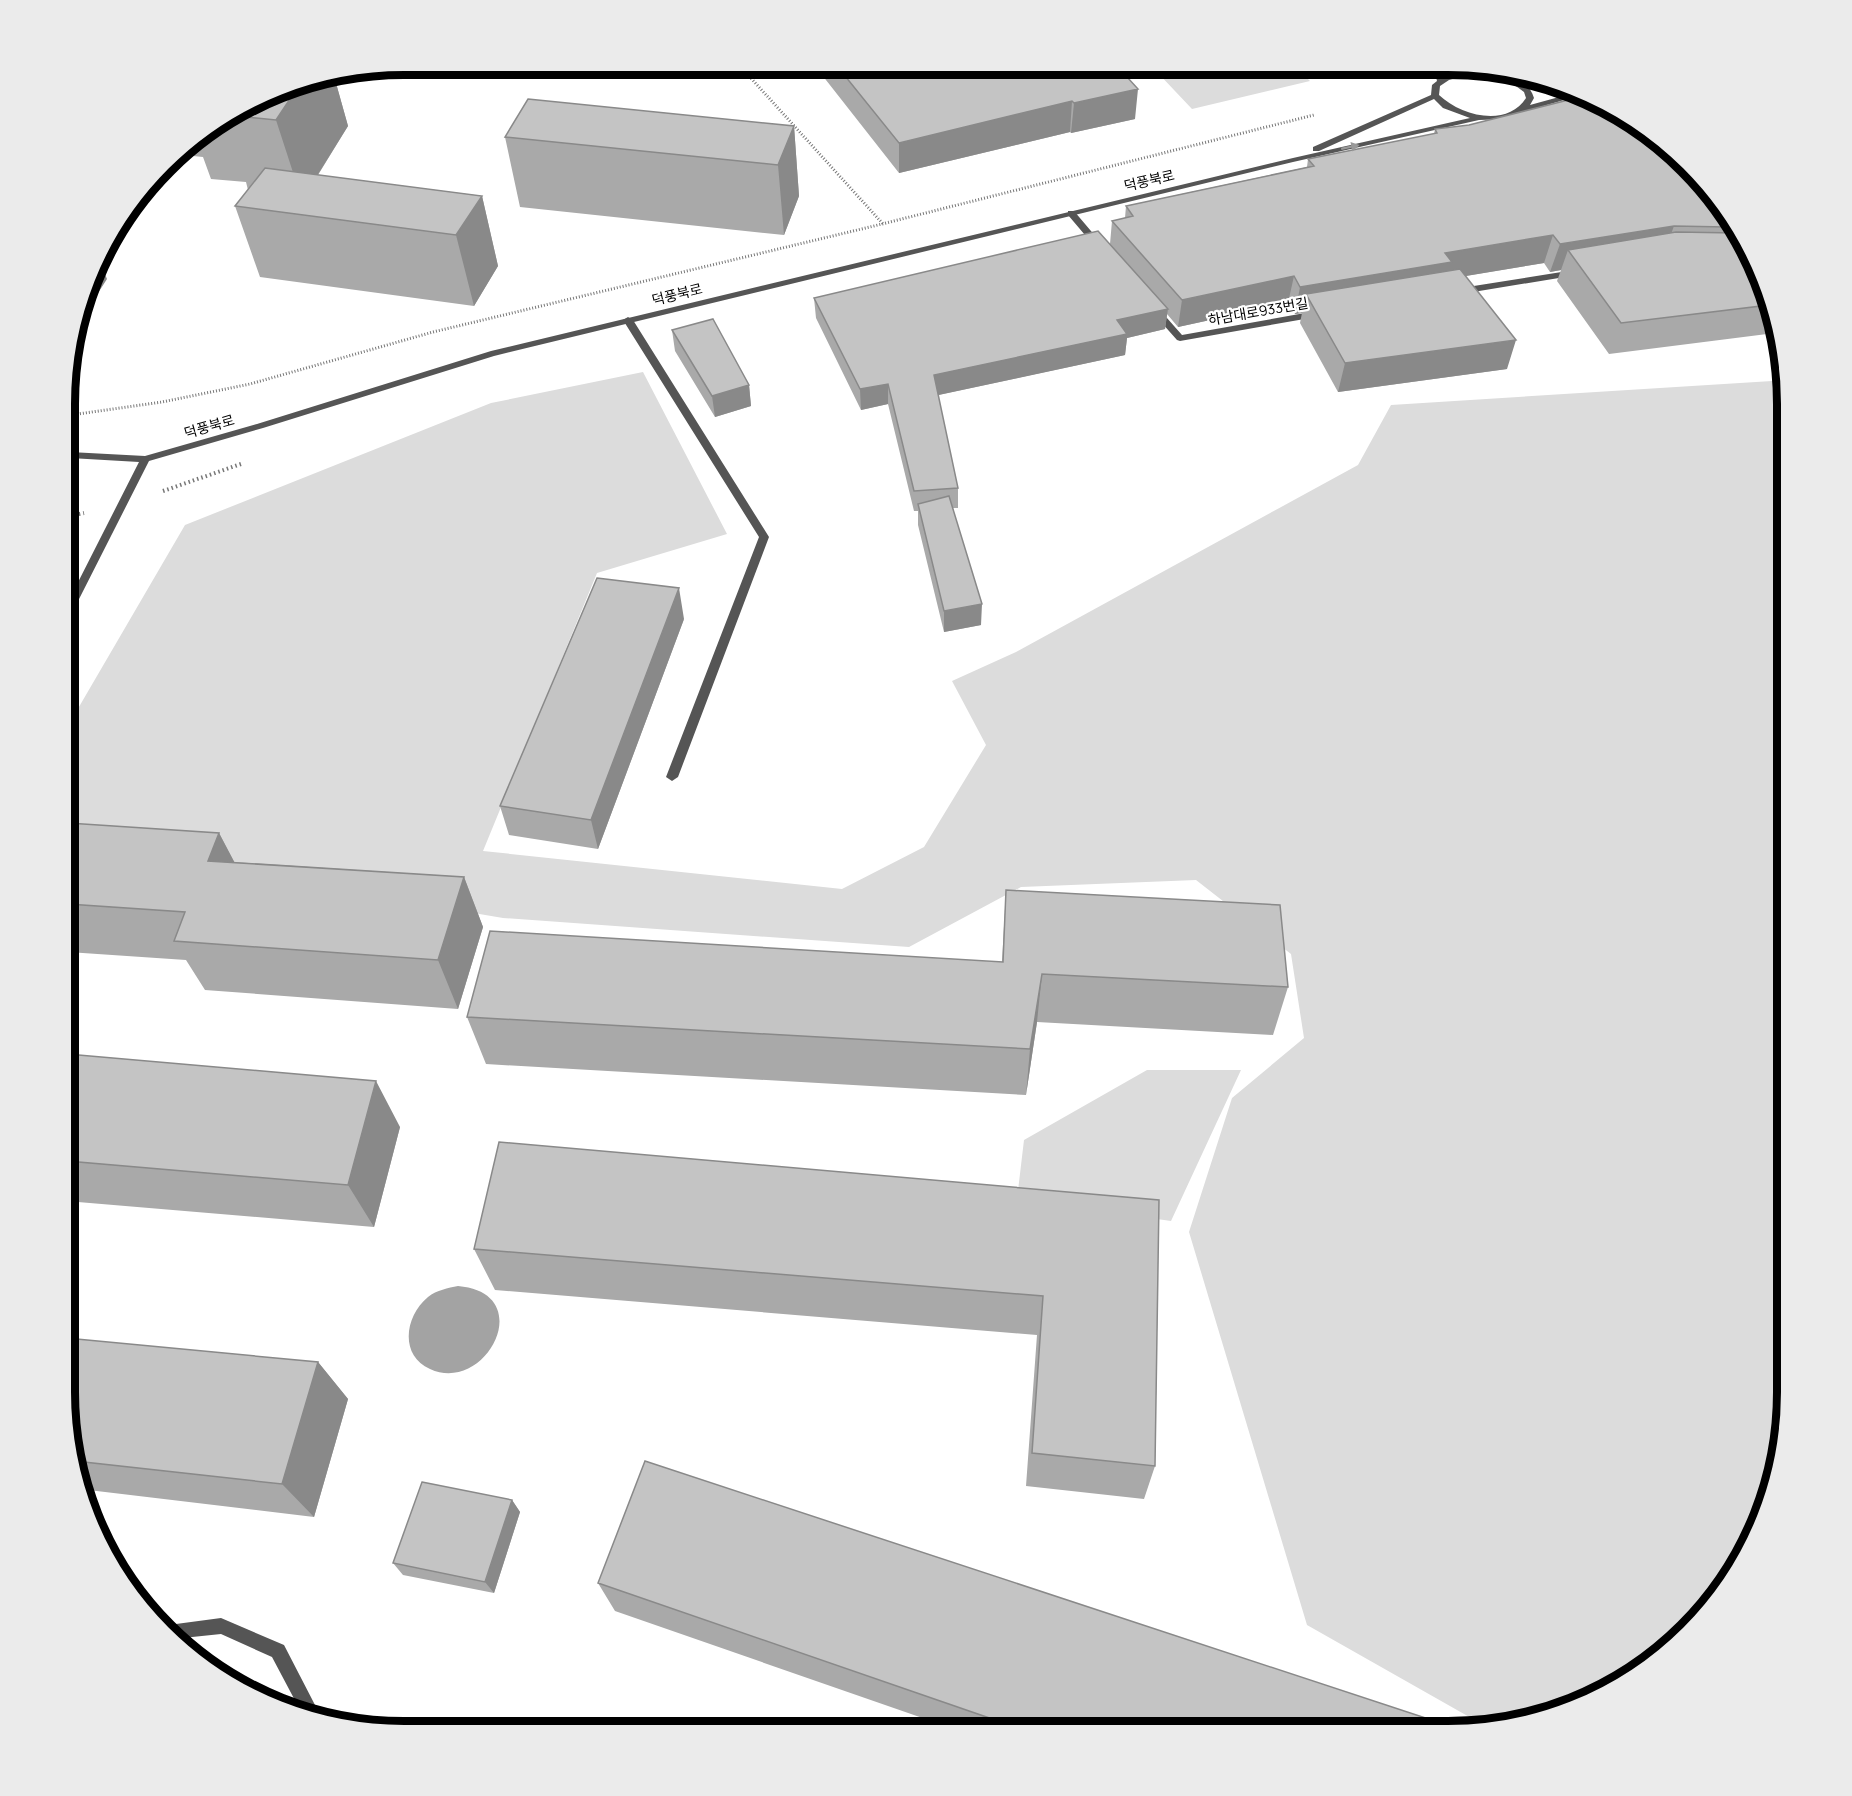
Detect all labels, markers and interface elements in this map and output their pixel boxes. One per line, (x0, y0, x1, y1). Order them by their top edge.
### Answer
one-way arrow (1341, 142, 1360, 151)
street label: 덕풍북로 (1122, 165, 1176, 195)
street label: 덕풍북로 (650, 279, 704, 309)
street label: 하남대로933번길 (1206, 293, 1310, 329)
street label: 덕풍북로 (182, 410, 236, 442)

